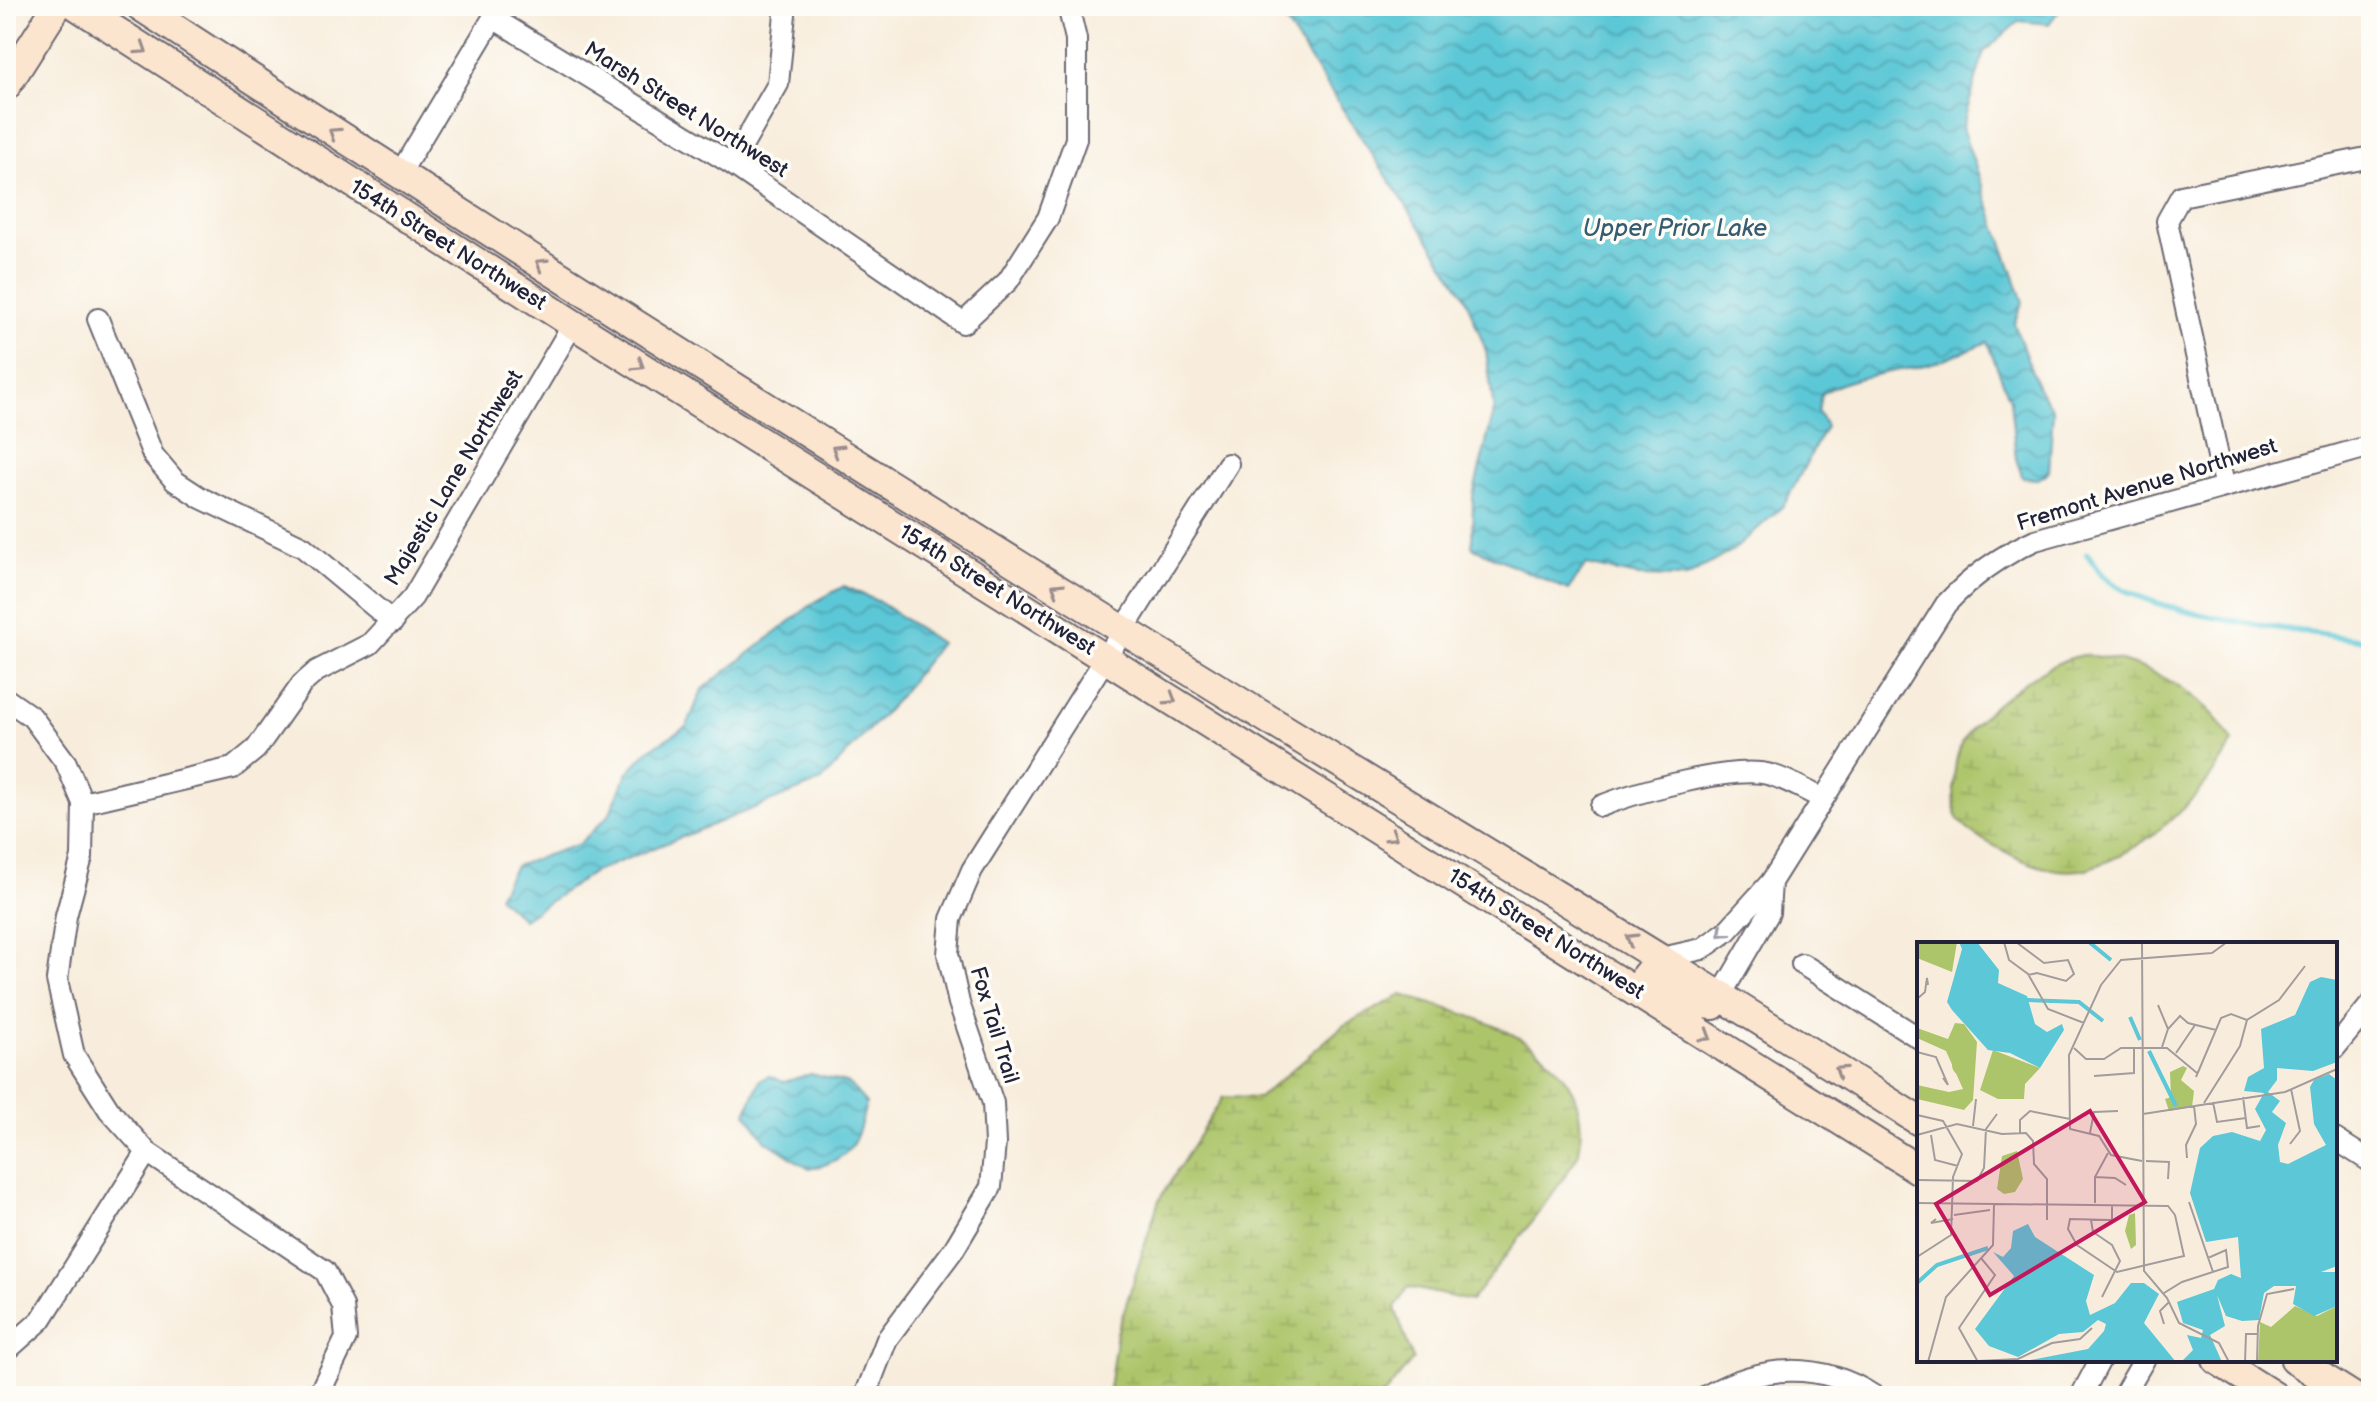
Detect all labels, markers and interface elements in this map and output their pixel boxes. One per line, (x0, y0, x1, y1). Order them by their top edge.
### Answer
street label: Marsh Street Northwest (579, 36, 793, 184)
one-way arrow (133, 39, 148, 54)
one-way arrow (328, 127, 343, 142)
street label: 154th Street Northwest (345, 174, 551, 317)
water label: Upper Prior Lake (1583, 214, 1767, 243)
one-way arrow (535, 259, 550, 274)
one-way arrow (630, 356, 645, 371)
street label: Majestic Lane Northwest (379, 365, 529, 591)
street label: Fremont Avenue Northwest (2014, 432, 2281, 537)
one-way arrow (831, 445, 845, 460)
street label: 154th Street Northwest (894, 519, 1100, 662)
one-way arrow (1051, 583, 1066, 598)
one-way arrow (1162, 690, 1177, 705)
one-way arrow (1383, 827, 1398, 842)
street label: 154th Street Northwest (1443, 863, 1649, 1006)
one-way arrow (1718, 922, 1733, 936)
one-way arrow (1625, 933, 1640, 949)
inset map (1917, 942, 2337, 1362)
street label: Fox Tail Trail (963, 963, 1025, 1087)
one-way arrow (1697, 1026, 1712, 1041)
one-way arrow (1835, 1065, 1849, 1080)

